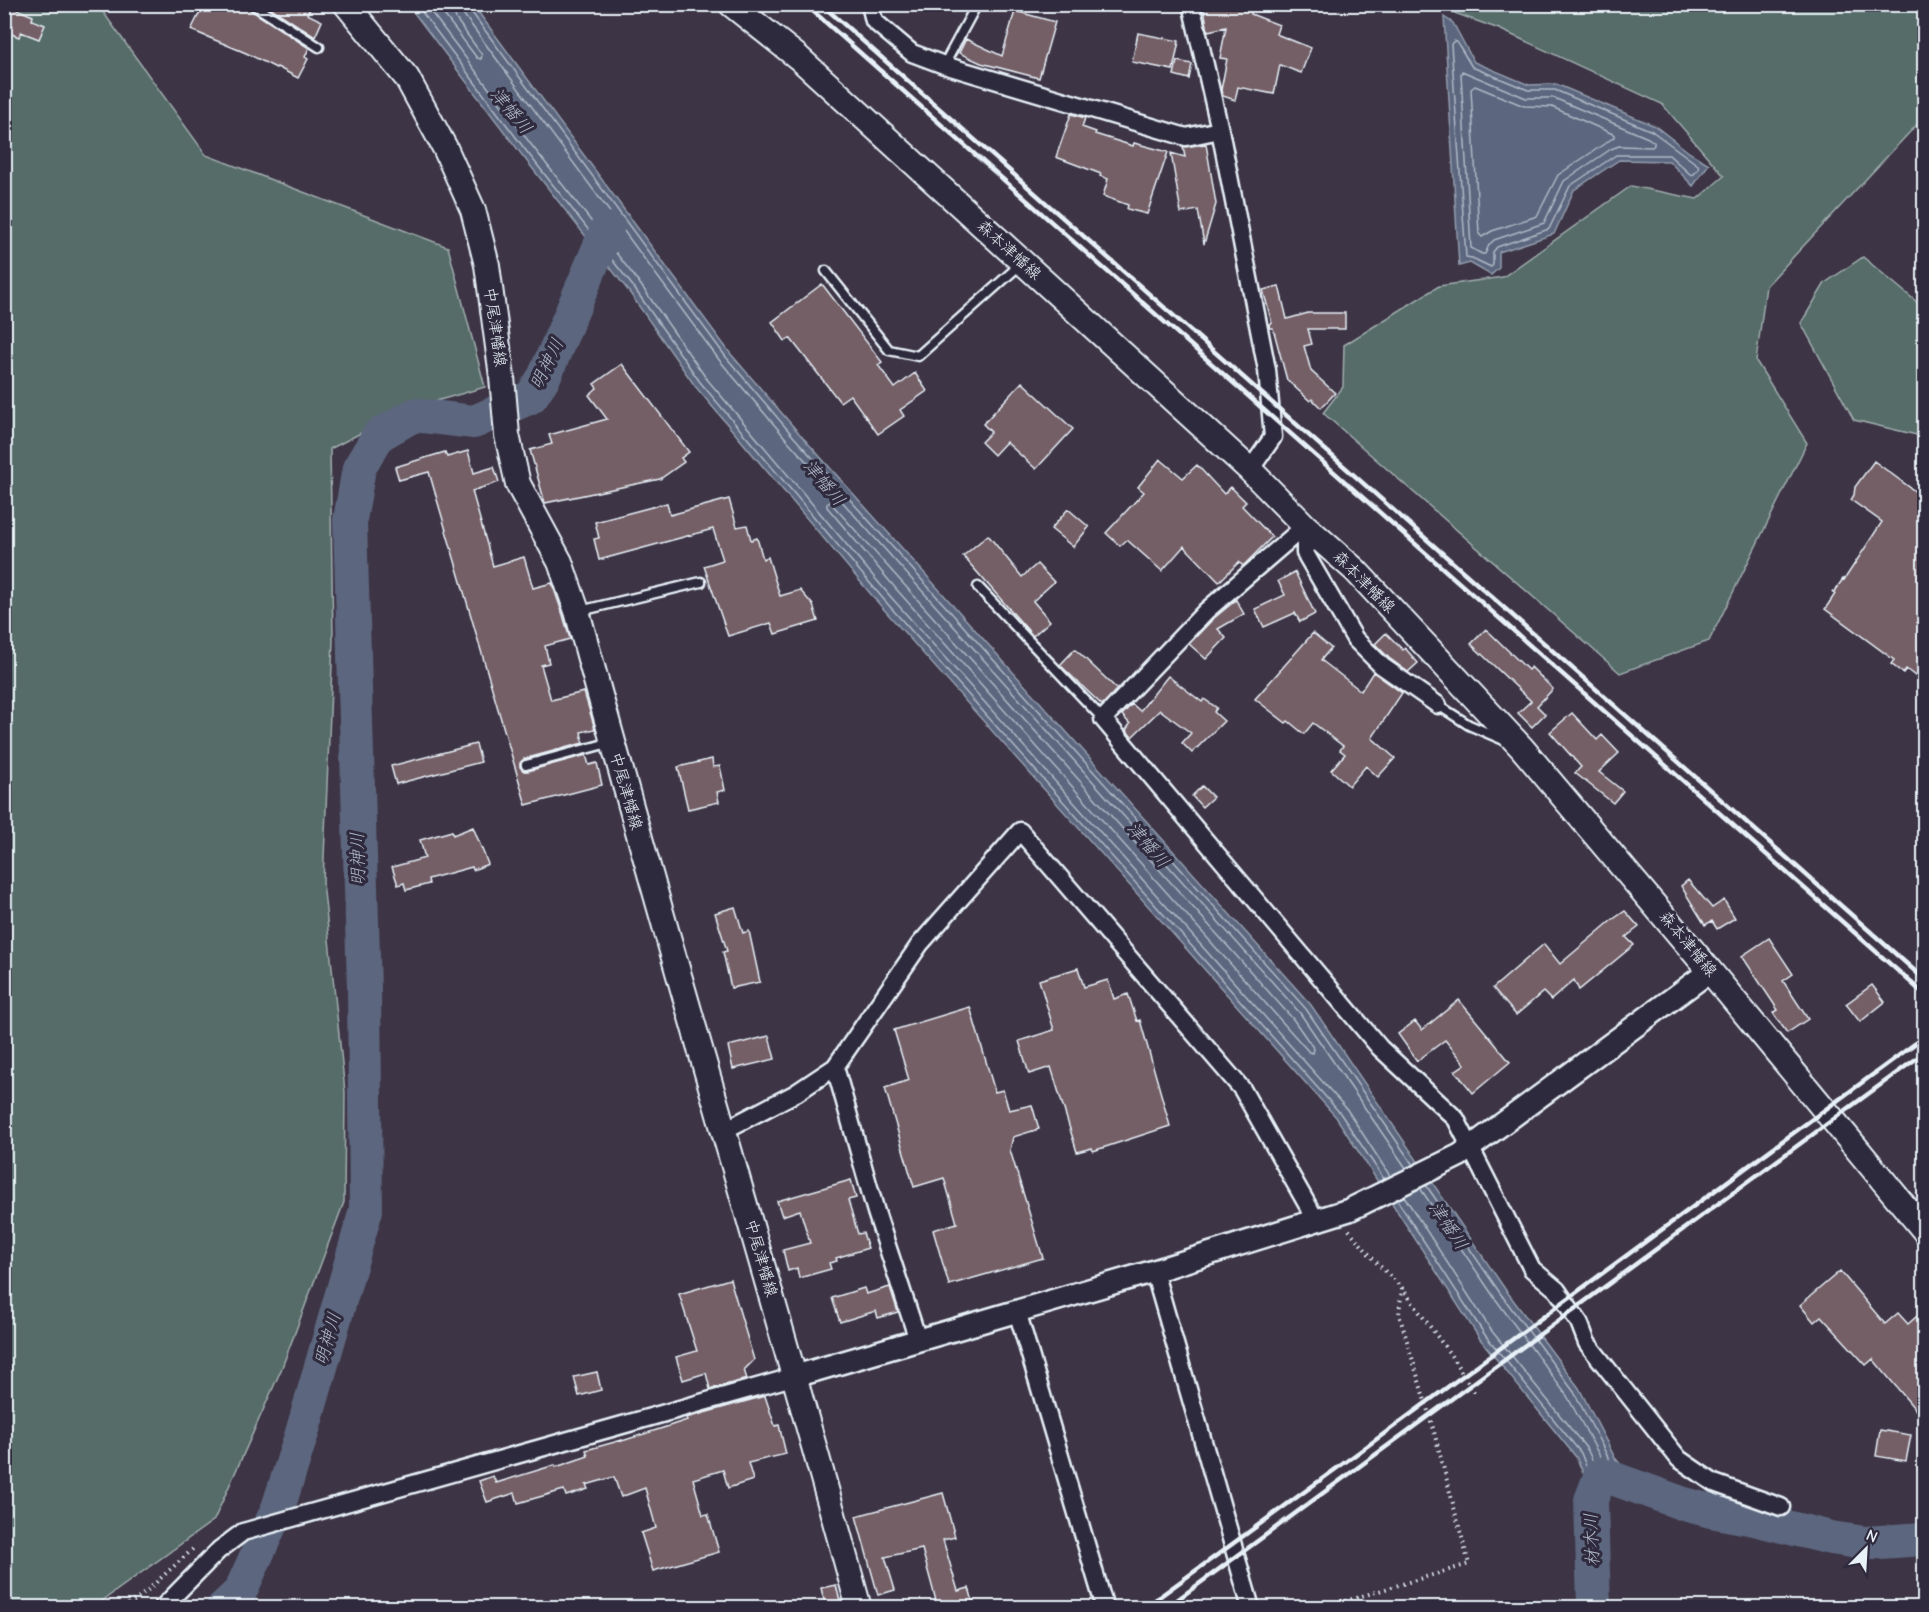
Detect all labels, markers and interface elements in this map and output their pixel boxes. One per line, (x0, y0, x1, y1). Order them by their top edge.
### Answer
water label: 津幡川 (486, 84, 536, 138)
street label: 森本津幡線 (973, 217, 1045, 283)
street label: 中尾津幡線 (481, 286, 509, 368)
water label: 明神川 (526, 335, 568, 393)
water label: 津幡川 (799, 456, 849, 510)
street label: 森本津幡線 (1329, 547, 1399, 617)
street label: 中尾津幡線 (606, 750, 646, 832)
water label: 津幡川 (1122, 818, 1174, 872)
water label: 明神川 (347, 832, 369, 886)
street label: 森本津幡線 (1655, 908, 1721, 980)
water label: 津幡川 (1424, 1198, 1472, 1254)
street label: 中尾津幡線 (741, 1217, 781, 1299)
water label: 明神川 (310, 1310, 346, 1368)
water label: 材木川 (1581, 1513, 1603, 1567)
north arrow (1836, 1519, 1896, 1579)
text: N (1863, 1526, 1880, 1547)

